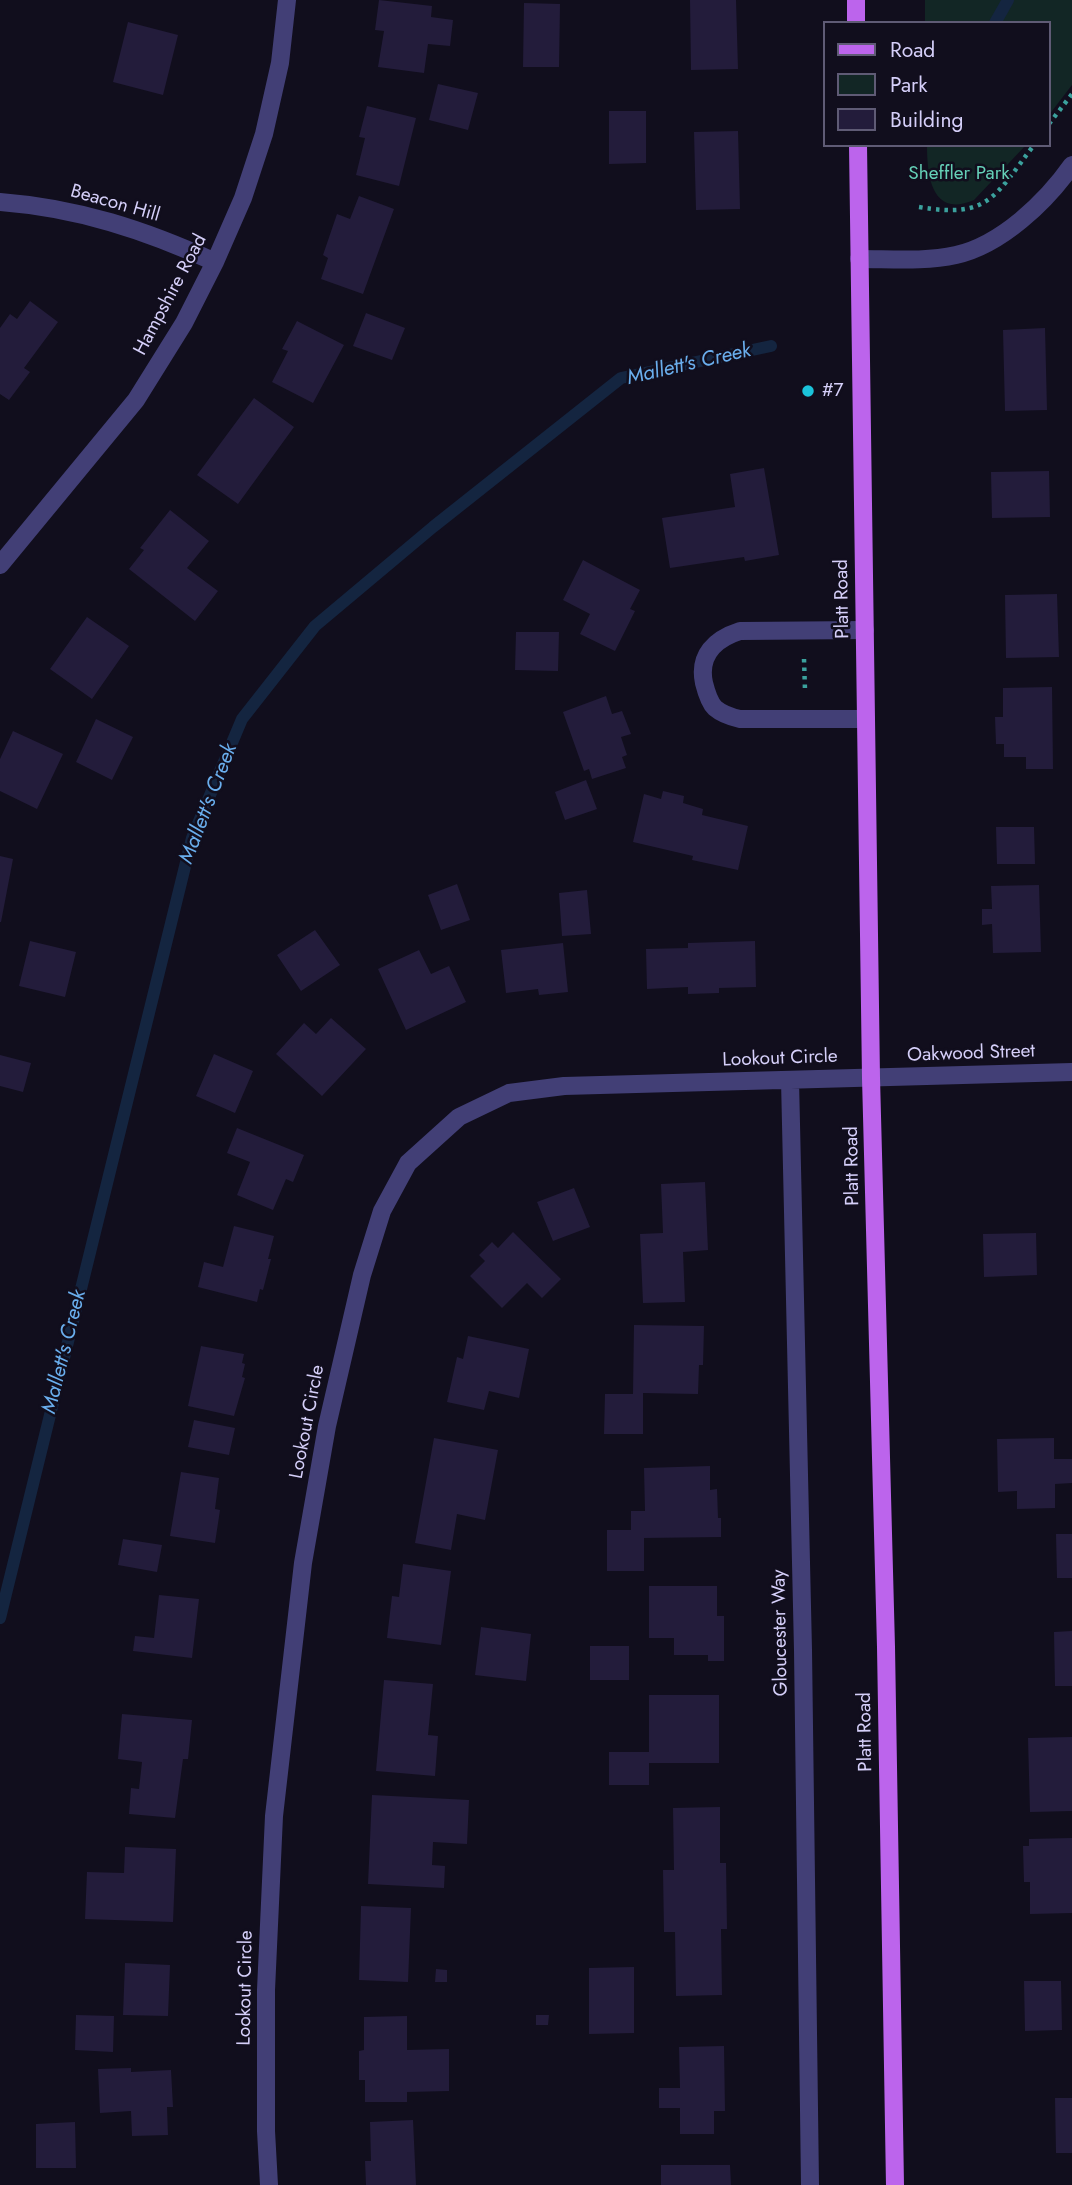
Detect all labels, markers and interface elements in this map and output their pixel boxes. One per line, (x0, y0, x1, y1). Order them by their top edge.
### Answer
legend (824, 21, 1051, 147)
text: Road (890, 35, 935, 65)
text: Park (890, 70, 927, 100)
text: Building (890, 105, 963, 135)
park label: Sheffler Park (908, 163, 1010, 185)
street label: Beacon Hill (68, 180, 162, 228)
street label: Hampshire Road (130, 231, 212, 359)
water label: Mallett's Creek (624, 338, 754, 392)
place label: #7 (822, 380, 843, 402)
marker: #7 (800, 383, 816, 399)
street label: Platt Road (831, 559, 855, 639)
water label: Mallett's Creek (175, 740, 243, 868)
street label: Oakwood Street (907, 1040, 1035, 1068)
street label: Lookout Circle (722, 1046, 838, 1072)
street label: Platt Road (841, 1126, 865, 1206)
water label: Mallett's Creek (37, 1288, 93, 1416)
street label: Lookout Circle (286, 1363, 330, 1481)
street label: Gloucester Way (768, 1569, 794, 1697)
street label: Platt Road (854, 1692, 878, 1772)
street label: Lookout Circle (234, 1930, 258, 2046)

